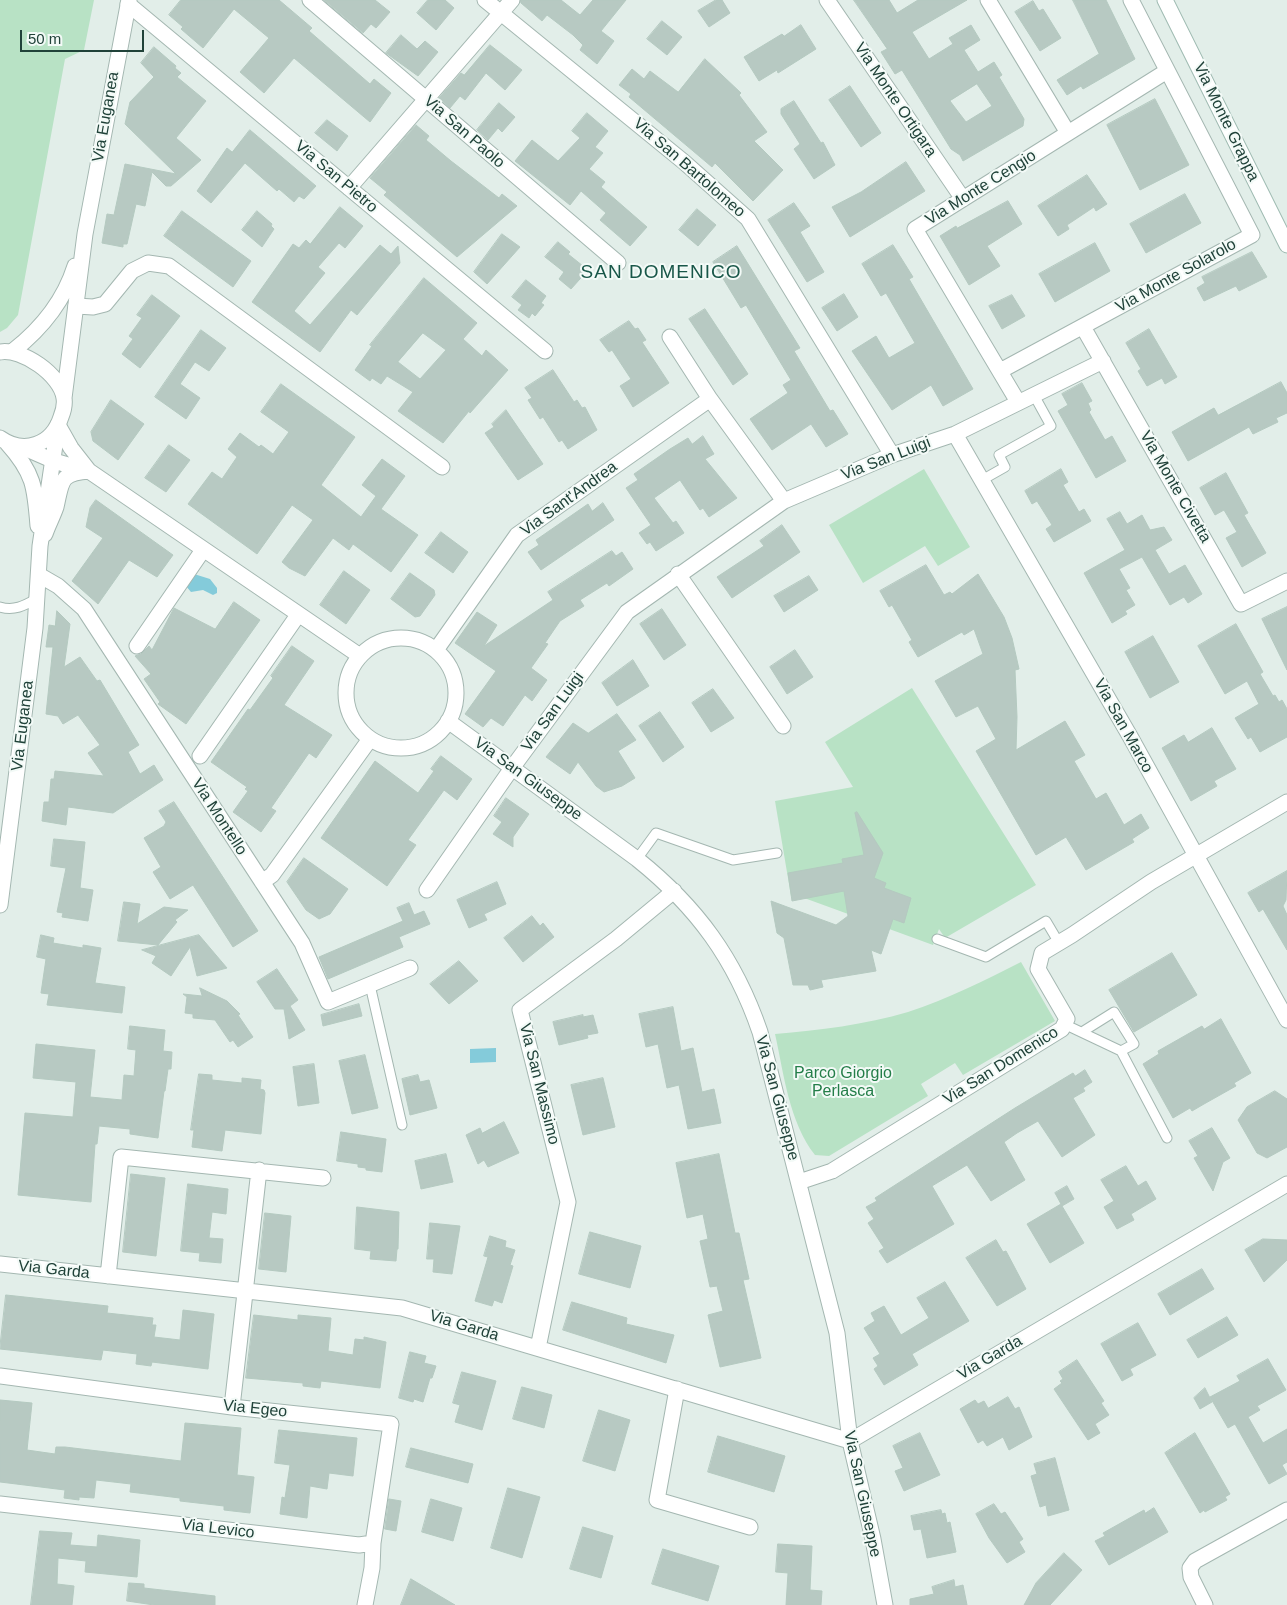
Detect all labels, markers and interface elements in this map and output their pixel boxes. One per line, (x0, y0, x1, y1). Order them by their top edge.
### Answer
scale bar (22, 20, 146, 52)
text: 50 m (28, 30, 61, 47)
street label: Via Monte Ortigara (850, 39, 940, 161)
street label: Via Monte Grappa (1189, 60, 1263, 184)
street label: Via Euganea (89, 70, 123, 164)
street label: Via San Paolo (420, 92, 508, 172)
street label: Via San Bartolomeo (629, 114, 749, 222)
street label: Via San Pietro (291, 137, 381, 217)
street label: Via Monte Cengio (922, 146, 1040, 230)
street label: Via Monte Solarolo (1112, 235, 1240, 317)
district label: SAN DOMENICO (579, 262, 743, 284)
street label: Via Monte Civetta (1135, 428, 1215, 546)
street label: Via San Luigi (839, 433, 933, 485)
street label: Via Sant'Andrea (517, 457, 621, 541)
street label: Via San Luigi (518, 668, 588, 756)
street label: Via San Marco (1089, 676, 1157, 776)
street label: Via Euganea (8, 679, 38, 773)
street label: Via San Giuseppe (470, 733, 586, 825)
street label: Via Montello (187, 775, 251, 859)
street label: Via San Massimo (515, 1021, 563, 1147)
street label: Via San Domenico (940, 1023, 1062, 1109)
street label: Via San Giuseppe (751, 1033, 803, 1163)
park label: Parco Giorgio Perlasca (794, 1064, 892, 1102)
street label: Via Garda (17, 1257, 91, 1283)
street label: Via Garda (427, 1306, 501, 1346)
street label: Via Garda (954, 1332, 1026, 1384)
street label: Via Egeo (222, 1396, 288, 1422)
street label: Via San Giuseppe (839, 1429, 885, 1559)
street label: Via Levico (180, 1515, 256, 1543)

